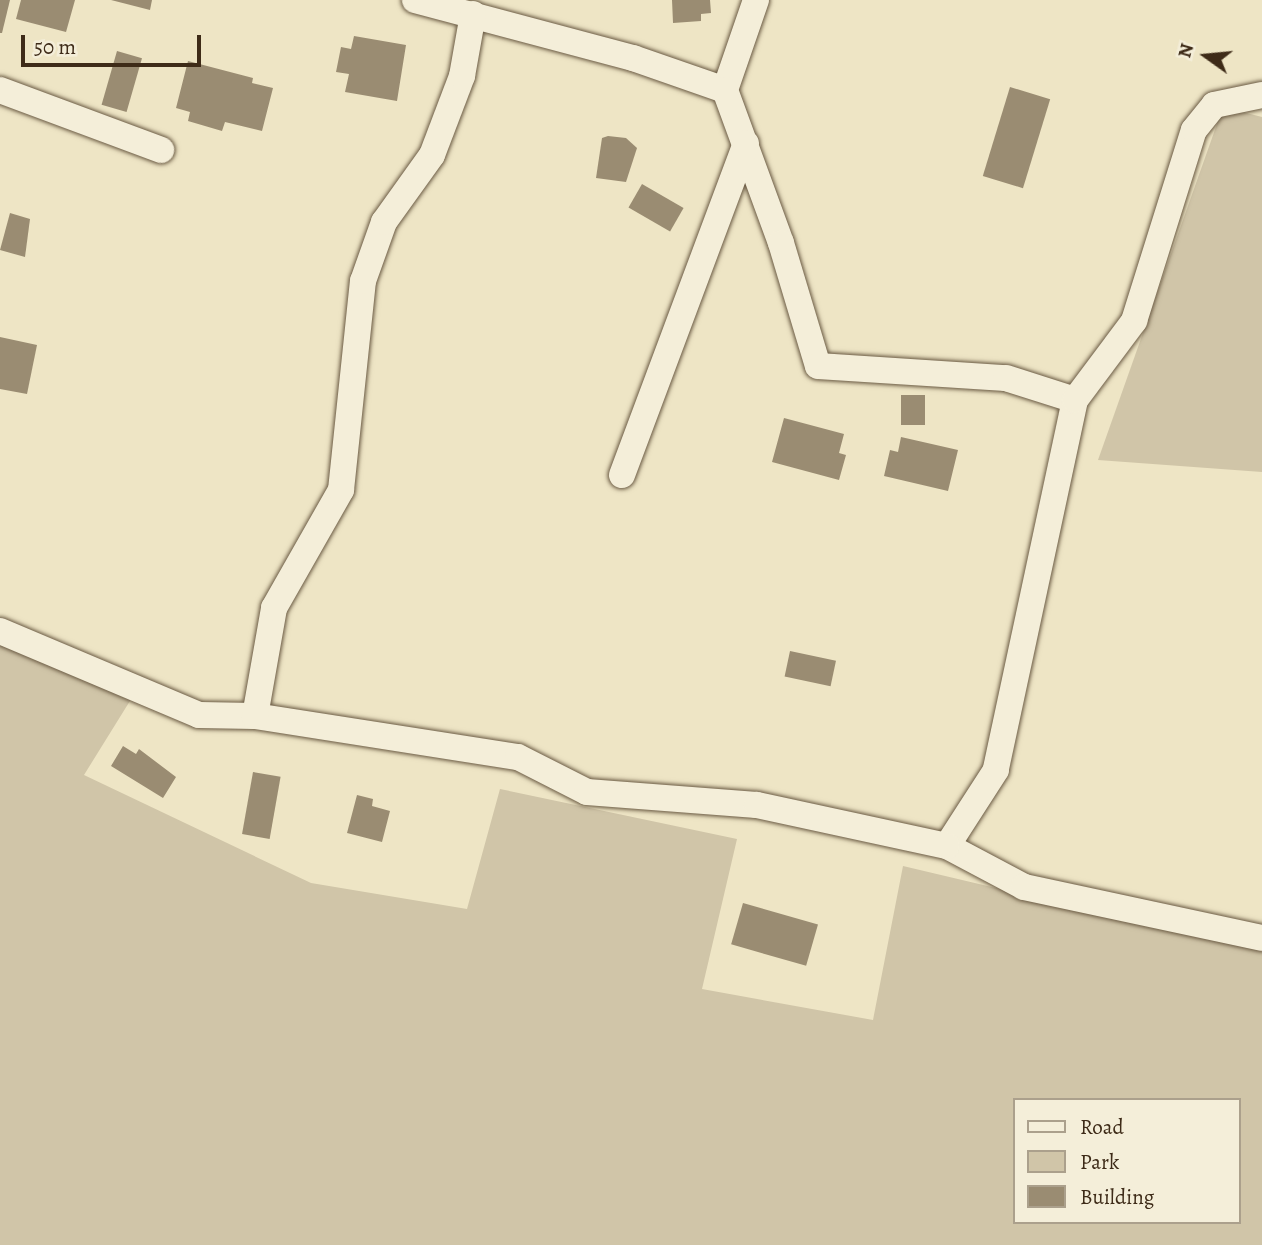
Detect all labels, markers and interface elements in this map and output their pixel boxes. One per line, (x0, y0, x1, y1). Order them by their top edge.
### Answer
scale bar (24, 21, 205, 65)
north arrow (1171, 21, 1241, 91)
text: 50 m (34, 33, 76, 61)
text: N (1171, 41, 1200, 61)
legend (1014, 1098, 1241, 1224)
text: Road (1080, 1113, 1124, 1141)
text: Park (1080, 1148, 1119, 1176)
text: Building (1080, 1183, 1154, 1211)

